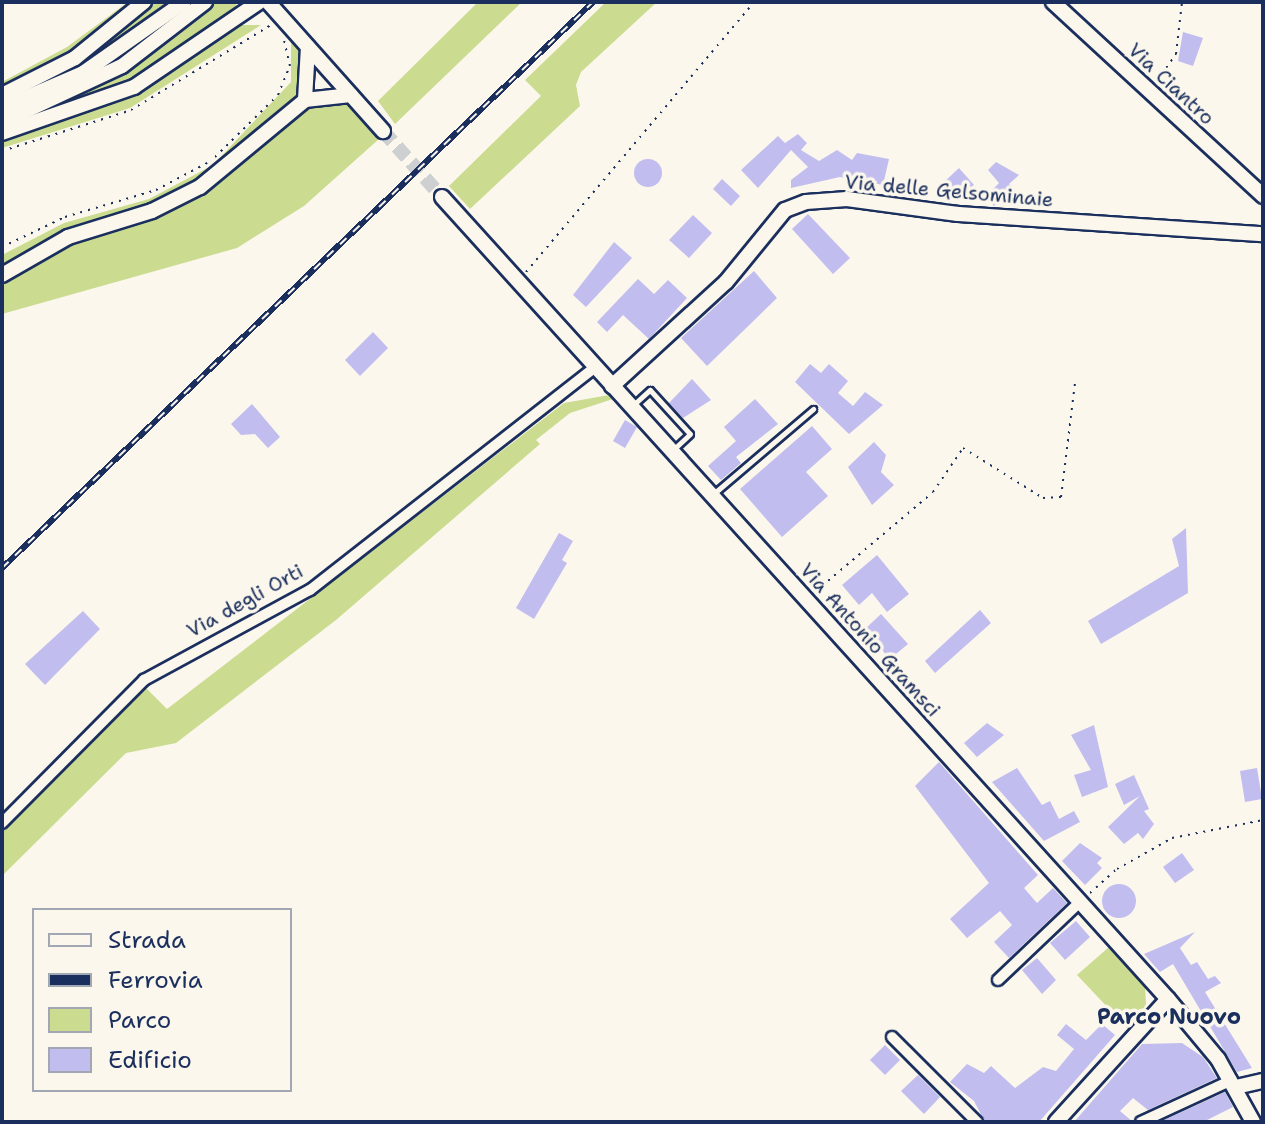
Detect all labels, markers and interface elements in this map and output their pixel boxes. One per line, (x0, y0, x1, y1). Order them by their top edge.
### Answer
street label: Via Ciantro (1123, 38, 1219, 130)
street label: Via delle Gelsominaie (844, 170, 1054, 212)
street label: Via Antonio Gramsci (795, 558, 945, 722)
street label: Via degli Orti (183, 559, 307, 643)
legend (32, 908, 292, 1092)
text: Strada (108, 924, 186, 956)
text: Ferrovia (108, 964, 203, 996)
text: Parco (108, 1004, 171, 1036)
district label: Parco Nuovo (1097, 1004, 1241, 1030)
text: Edificio (108, 1044, 192, 1076)

